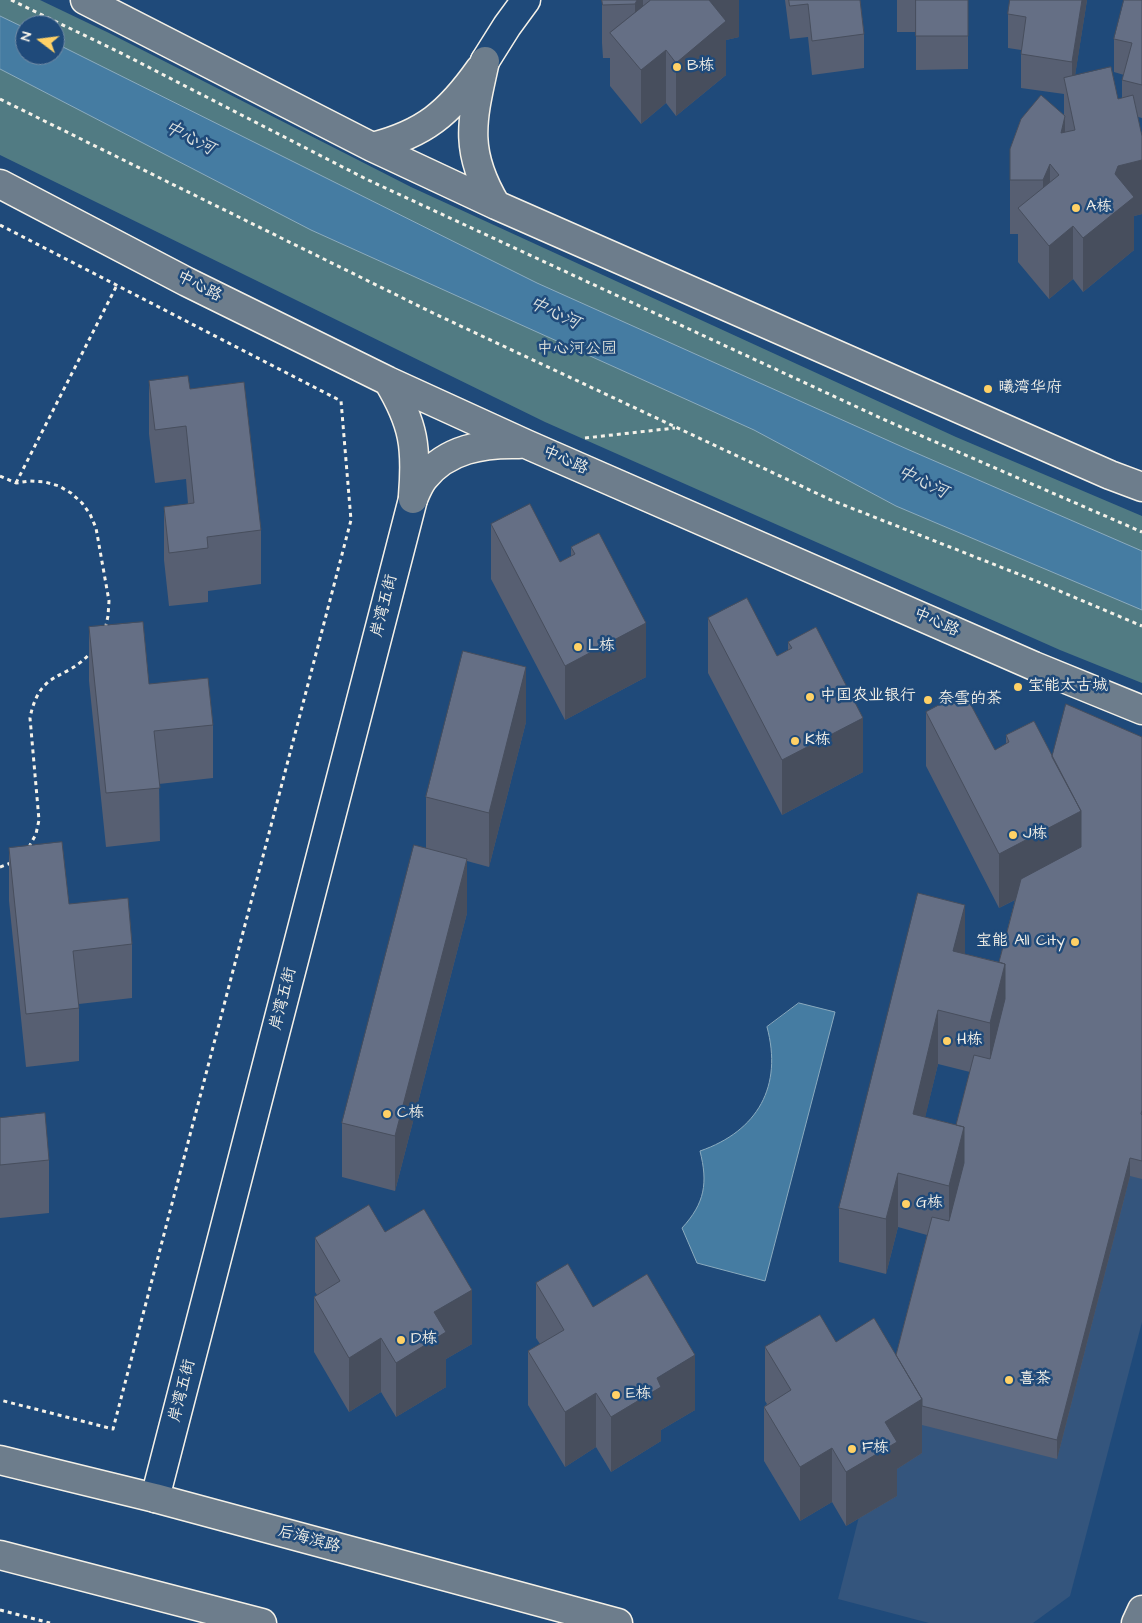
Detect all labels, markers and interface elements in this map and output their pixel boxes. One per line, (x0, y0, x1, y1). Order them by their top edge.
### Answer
north arrow (15, 15, 65, 65)
text: N (16, 30, 37, 43)
place label: B栋 (687, 57, 714, 77)
marker: B栋 (671, 61, 683, 73)
water label: 中心河 (160, 117, 218, 161)
place label: A栋 (1086, 198, 1112, 218)
marker: A栋 (1070, 202, 1082, 214)
street label: 中心路 (173, 268, 225, 306)
water label: 中心河 (525, 293, 583, 335)
park label: 中心河公园 (537, 340, 617, 360)
place label: 曦湾华府 (998, 379, 1062, 399)
marker: 曦湾华府 (982, 383, 994, 395)
street label: 中心路 (539, 442, 591, 480)
water label: 中心河 (893, 462, 951, 504)
street label: 岸湾五街 (368, 573, 402, 639)
street label: 中心路 (910, 604, 962, 642)
place label: L栋 (588, 637, 615, 657)
marker: L栋 (572, 641, 584, 653)
place label: 宝能太古城 (1028, 677, 1108, 697)
marker: 宝能太古城 (1012, 681, 1024, 693)
place label: 中国农业银行 (820, 687, 916, 707)
place label: 奈雪的茶 (938, 690, 1002, 710)
marker: 中国农业银行 (804, 691, 816, 703)
marker: 奈雪的茶 (922, 694, 934, 706)
place label: K栋 (805, 731, 831, 751)
marker: K栋 (789, 735, 801, 747)
place label: J栋 (1023, 825, 1047, 845)
marker: J栋 (1007, 829, 1019, 841)
place label: 宝能 All City (976, 932, 1065, 952)
marker: 宝能 All City (1069, 936, 1081, 948)
street label: 岸湾五街 (267, 966, 301, 1032)
place label: H栋 (957, 1031, 983, 1051)
marker: H栋 (941, 1035, 953, 1047)
place label: C栋 (397, 1104, 424, 1124)
marker: C栋 (381, 1108, 393, 1120)
place label: G栋 (916, 1194, 943, 1214)
marker: G栋 (900, 1198, 912, 1210)
place label: D栋 (411, 1330, 437, 1350)
marker: D栋 (395, 1334, 407, 1346)
street label: 岸湾五街 (166, 1358, 200, 1424)
place label: 喜茶 (1019, 1370, 1051, 1390)
marker: 喜茶 (1003, 1374, 1015, 1386)
place label: E栋 (626, 1385, 651, 1405)
marker: E栋 (610, 1389, 622, 1401)
place label: F栋 (862, 1439, 889, 1459)
marker: F栋 (846, 1443, 858, 1455)
street label: 后海滨路 (276, 1522, 342, 1558)

